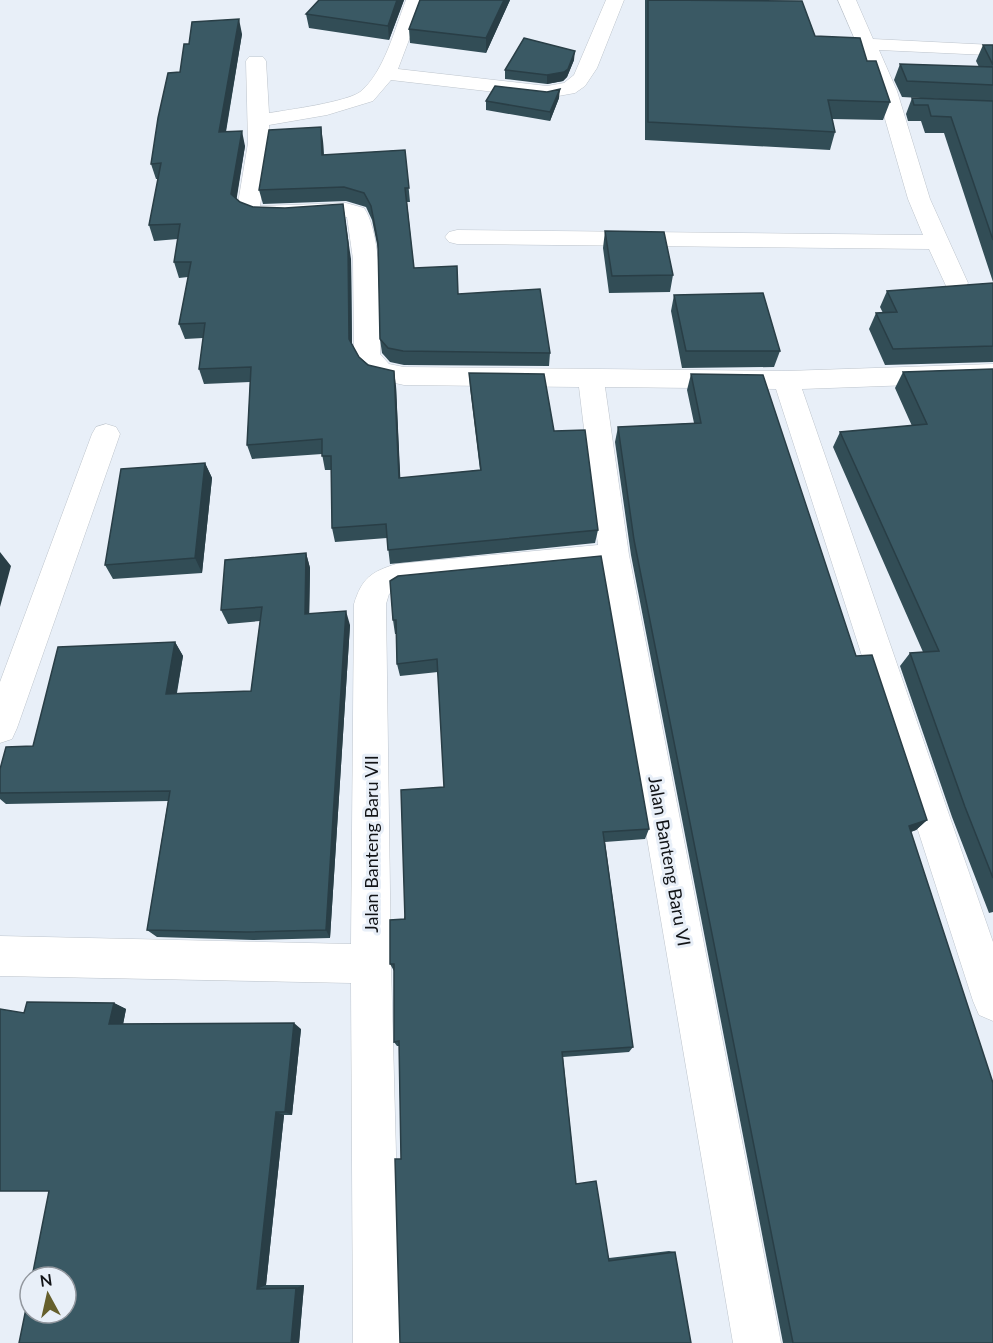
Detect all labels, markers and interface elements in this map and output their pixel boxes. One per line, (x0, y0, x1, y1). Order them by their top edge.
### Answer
street label: Jalan Banteng Baru VII (360, 755, 382, 933)
street label: Jalan Banteng Baru VI (644, 774, 696, 948)
north arrow (18, 1265, 78, 1325)
text: N (38, 1269, 53, 1290)

